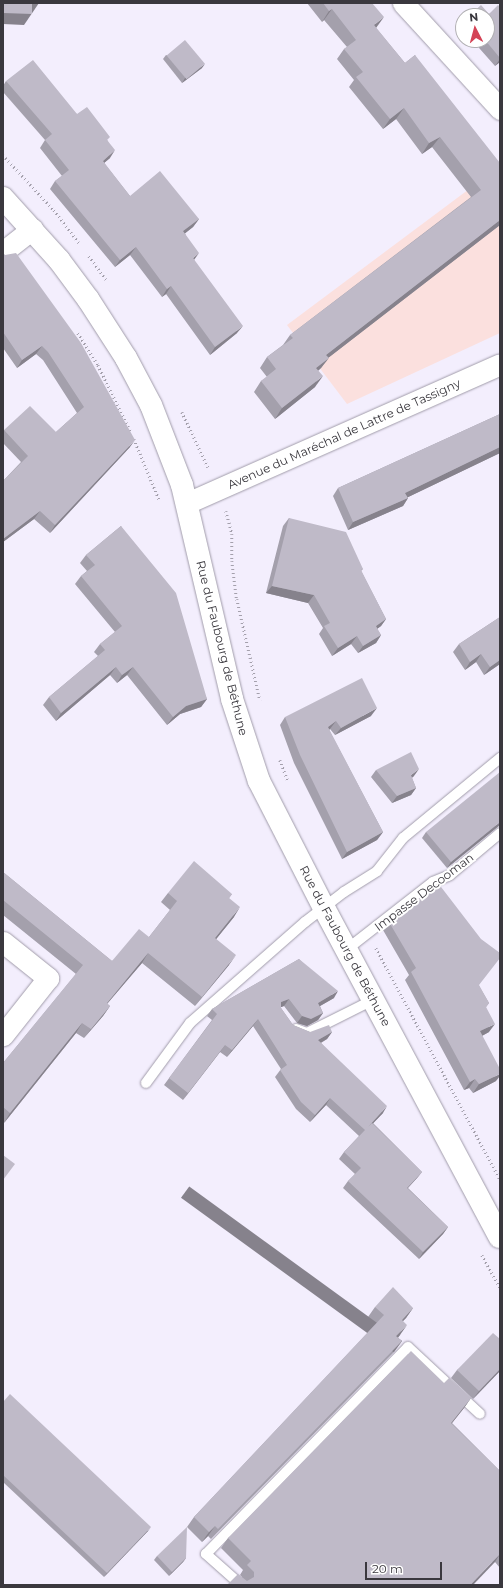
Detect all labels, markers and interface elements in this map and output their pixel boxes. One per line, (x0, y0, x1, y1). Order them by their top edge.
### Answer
north arrow (455, 8, 495, 48)
text: N (469, 10, 479, 24)
street label: Avenue du Maréchal de Lattre de Tassigny (225, 376, 463, 492)
street label: Rue du Faubourg de Béthune (193, 559, 251, 737)
street label: Impasse Decooman (372, 850, 476, 934)
street label: Rue du Faubourg de Béthune (296, 863, 394, 1029)
scale bar (367, 1554, 444, 1580)
text: 20 m (372, 1561, 403, 1576)

